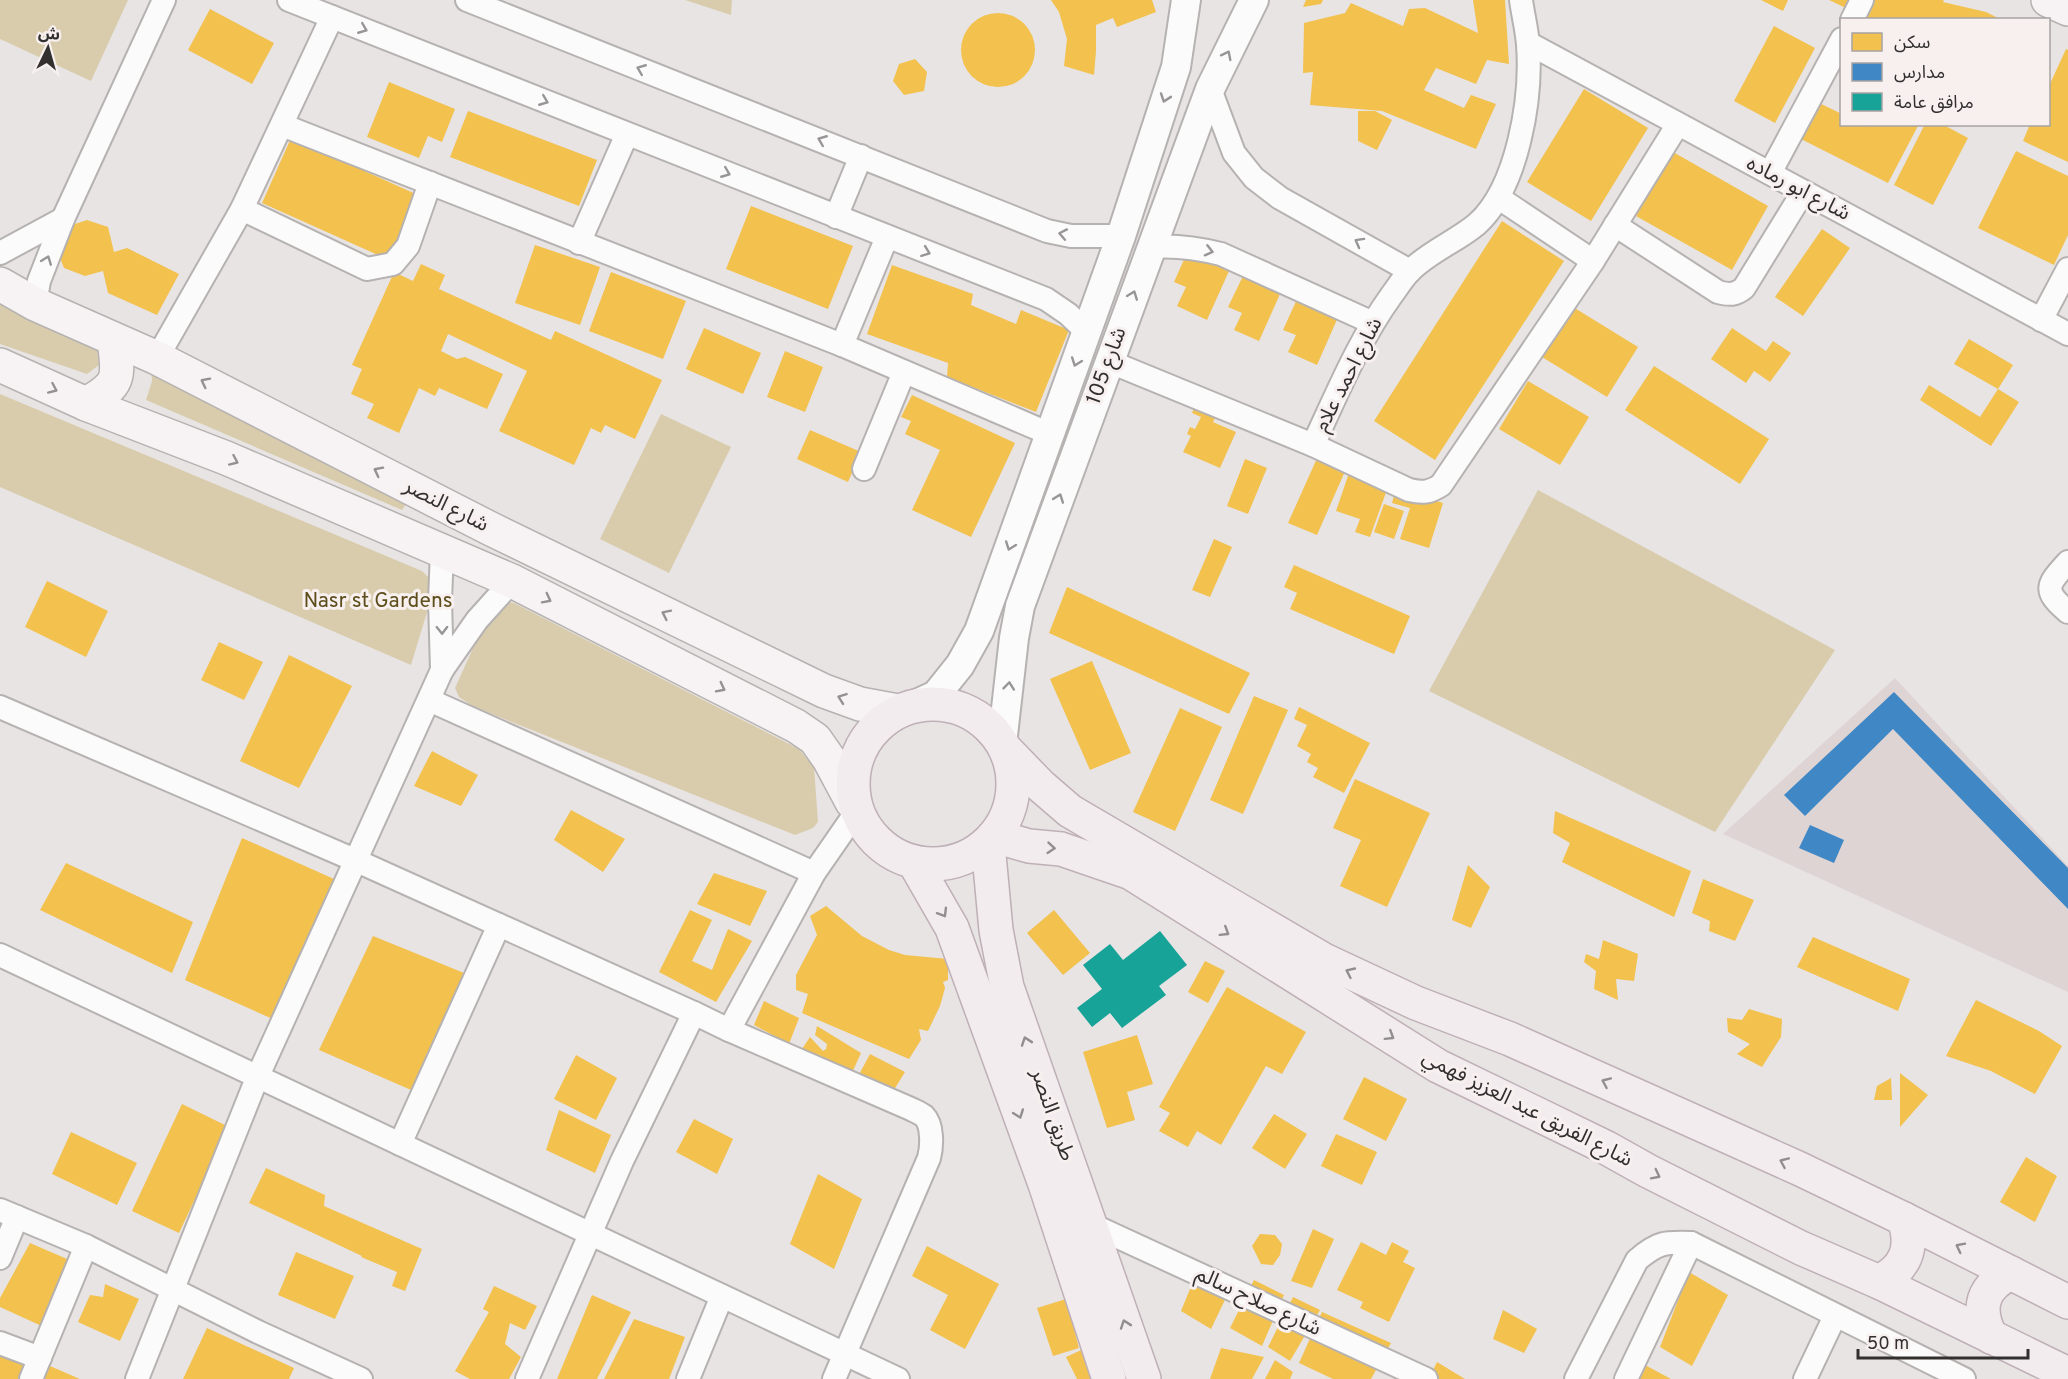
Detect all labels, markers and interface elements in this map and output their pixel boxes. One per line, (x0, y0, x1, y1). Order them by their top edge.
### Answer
north arrow (18, 18, 78, 78)
legend (1840, 18, 2050, 126)
one-way arrow (357, 22, 368, 34)
text: ش (37, 24, 61, 46)
text: سكن (1894, 32, 1930, 55)
one-way arrow (1219, 51, 1231, 62)
text: مدارس (1894, 62, 1945, 85)
one-way arrow (636, 64, 647, 76)
one-way arrow (1160, 92, 1173, 103)
text: مرافق عامة (1894, 92, 1974, 115)
one-way arrow (538, 94, 549, 106)
one-way arrow (818, 135, 829, 147)
street label: شارع ابو رماده (1741, 150, 1855, 228)
one-way arrow (719, 166, 730, 178)
one-way arrow (1058, 228, 1068, 241)
one-way arrow (1355, 238, 1365, 250)
one-way arrow (1204, 243, 1214, 256)
one-way arrow (920, 245, 931, 257)
one-way arrow (40, 256, 52, 267)
one-way arrow (1126, 291, 1139, 301)
street label: شارع احمد علام (1309, 313, 1390, 437)
street label: شارع 105 (1081, 324, 1133, 408)
one-way arrow (1070, 356, 1083, 367)
one-way arrow (200, 378, 211, 390)
one-way arrow (47, 382, 58, 394)
one-way arrow (228, 454, 239, 466)
one-way arrow (374, 467, 384, 478)
street label: شارع النصر (398, 473, 493, 539)
one-way arrow (1052, 493, 1065, 504)
one-way arrow (1004, 540, 1017, 551)
park label: Nasr st Gardens (303, 588, 453, 615)
one-way arrow (541, 592, 552, 603)
one-way arrow (661, 609, 672, 621)
one-way arrow (436, 625, 448, 634)
one-way arrow (715, 680, 726, 692)
one-way arrow (1002, 681, 1015, 690)
one-way arrow (837, 692, 847, 705)
one-way arrow (1046, 841, 1055, 854)
one-way arrow (935, 907, 947, 917)
one-way arrow (1219, 925, 1229, 937)
one-way arrow (1345, 968, 1356, 980)
one-way arrow (1383, 1029, 1394, 1040)
one-way arrow (1020, 1036, 1033, 1047)
street label: شارع الفريق عبد العزيز فهمي (1417, 1044, 1637, 1175)
street label: طريق النصر (1023, 1064, 1080, 1165)
one-way arrow (1602, 1077, 1613, 1089)
one-way arrow (1012, 1109, 1025, 1119)
one-way arrow (1779, 1157, 1790, 1169)
one-way arrow (1649, 1168, 1660, 1179)
one-way arrow (1955, 1242, 1966, 1254)
street label: شارع صلاح سالم (1191, 1261, 1325, 1343)
one-way arrow (1119, 1319, 1132, 1330)
scale bar (1858, 1322, 2028, 1360)
text: 50 m (1867, 1333, 1909, 1356)

